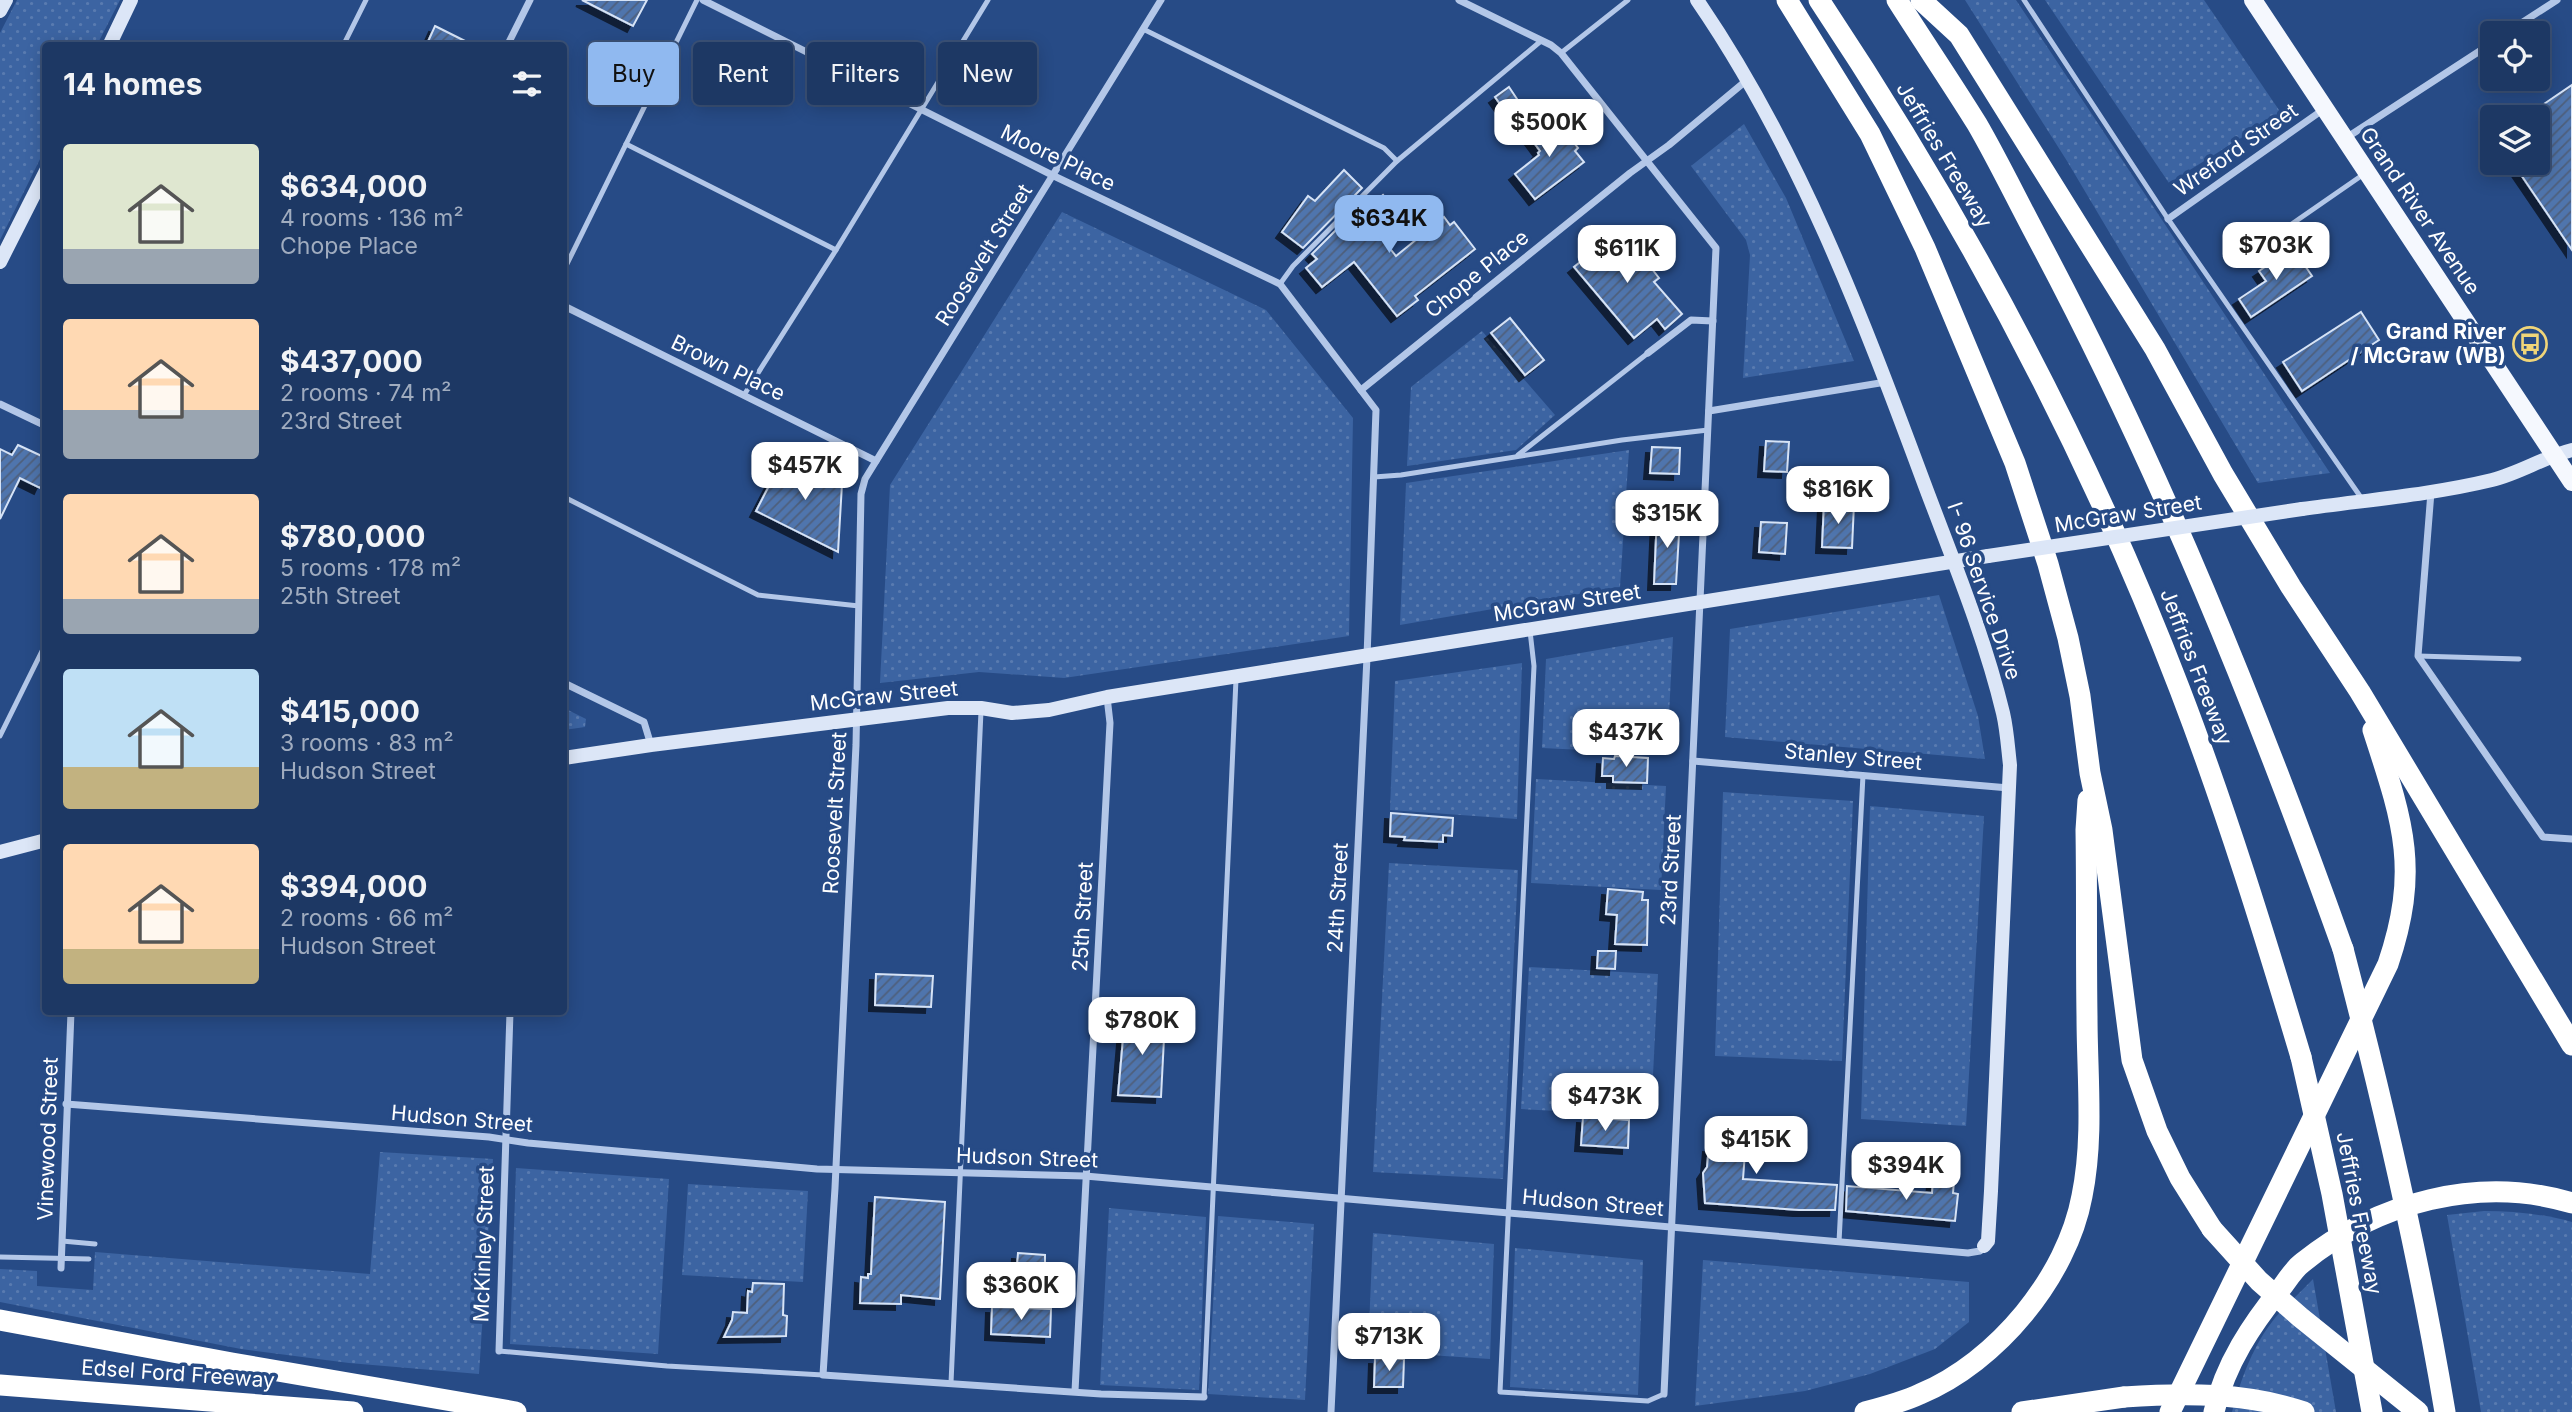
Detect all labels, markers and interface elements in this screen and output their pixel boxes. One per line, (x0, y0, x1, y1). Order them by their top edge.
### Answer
map controls (2480, 21, 2550, 175)
button: locate (2480, 21, 2550, 91)
chip: Buy (588, 42, 679, 105)
chip: Rent (693, 42, 793, 105)
chip: Filters (807, 42, 924, 105)
chip: New (938, 42, 1037, 105)
icon: filters (508, 65, 546, 103)
text: 14 homes (63, 66, 202, 102)
street label: Jeffries Freeway (1891, 77, 1998, 232)
street label: Wreford Street (2169, 98, 2302, 201)
pin: $500K (1500, 100, 1598, 159)
button: layers (2480, 105, 2550, 175)
text: $500K (1510, 108, 1588, 136)
street label: Moore Place (997, 119, 1120, 196)
street label: Grand River Avenue (2355, 122, 2486, 299)
text: $634,000 (280, 168, 428, 204)
icon: home (119, 172, 203, 256)
street label: Roosevelt Street (930, 179, 1037, 330)
pin: $634K (1340, 196, 1438, 255)
text: 4 rooms · 136 m² (280, 204, 464, 232)
text: $634K (1351, 204, 1427, 232)
pin: $703K (2227, 222, 2325, 282)
street label: Chope Place (1420, 224, 1533, 323)
pin: $611K (1578, 226, 1676, 285)
text: $703K (2239, 231, 2313, 259)
text: Chope Place (280, 232, 418, 260)
text: $611K (1594, 234, 1660, 262)
place label: Grand River / McGraw (WB) (2350, 319, 2506, 368)
bus stop icon: Grand River / McGraw (WB) (2511, 325, 2549, 363)
street label: Brown Place (667, 329, 789, 406)
text: $437,000 (280, 343, 423, 379)
icon: home (119, 347, 203, 431)
text: 2 rooms · 74 m² (280, 379, 452, 407)
text: 23rd Street (280, 407, 402, 435)
pin: $457K (756, 442, 854, 502)
text: $457K (767, 451, 843, 479)
pin: $816K (1789, 466, 1887, 526)
text: $816K (1802, 475, 1874, 503)
pin: $315K (1618, 490, 1716, 550)
street label: McGraw Street (2053, 490, 2203, 537)
text: $315K (1631, 499, 1703, 527)
street label: I- 96 Service Drive (1942, 499, 2027, 683)
text: $780,000 (280, 518, 425, 554)
icon: home (119, 522, 203, 606)
text: 5 rooms · 178 m² (280, 554, 461, 582)
street label: McGraw Street (1492, 579, 1642, 626)
text: 25th Street (280, 582, 401, 610)
street label: Jeffries Freeway (2155, 585, 2238, 749)
street label: McGraw Street (809, 675, 959, 716)
text: $415,000 (280, 693, 420, 729)
icon: home (119, 697, 203, 781)
pin: $437K (1577, 710, 1675, 769)
text: $437K (1588, 718, 1664, 746)
text: 3 rooms · 83 m² (280, 729, 454, 757)
street label: Roosevelt Street (818, 731, 851, 895)
street label: Stanley Street (1783, 738, 1923, 775)
text: Hudson Street (280, 757, 436, 785)
street label: 23rd Street (1655, 814, 1686, 926)
street label: 24th Street (1322, 842, 1353, 954)
street label: 25th Street (1067, 861, 1098, 973)
text: $394,000 (280, 868, 428, 904)
icon: home (119, 872, 203, 956)
text: 2 rooms · 66 m² (280, 904, 454, 932)
text: Hudson Street (280, 932, 436, 960)
pin: $780K (1093, 998, 1191, 1057)
text: $780K (1104, 1006, 1180, 1034)
street label: Vinewood Street (32, 1057, 63, 1221)
pin: $473K (1556, 1074, 1654, 1133)
text: $473K (1568, 1082, 1643, 1110)
street label: Hudson Street (390, 1100, 534, 1137)
pin: $415K (1707, 1116, 1805, 1176)
text: $415K (1721, 1125, 1791, 1153)
street label: Jeffries Freeway (2331, 1129, 2388, 1297)
pin: $394K (1857, 1142, 1955, 1202)
street label: Hudson Street (956, 1143, 1099, 1172)
text: $394K (1868, 1151, 1944, 1179)
street label: McKinley Street (468, 1165, 499, 1323)
street label: Hudson Street (1521, 1184, 1665, 1221)
pin: $360K (972, 1262, 1070, 1322)
text: $360K (983, 1271, 1059, 1299)
pin: $713K (1340, 1314, 1438, 1373)
text: $713K (1354, 1322, 1424, 1350)
street label: Edsel Ford Freeway (80, 1354, 276, 1393)

